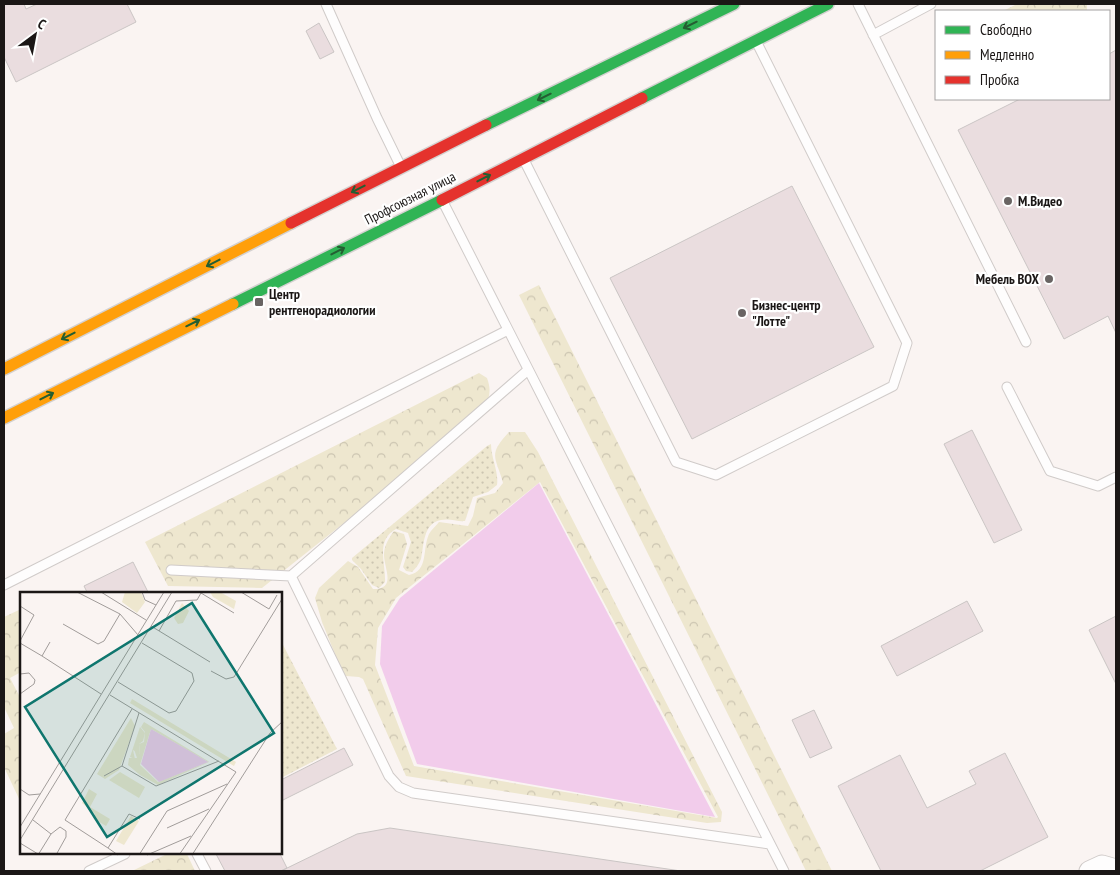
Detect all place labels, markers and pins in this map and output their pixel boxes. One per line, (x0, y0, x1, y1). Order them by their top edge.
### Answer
place label: М.Видео (1018, 192, 1062, 210)
marker: М.Видео (1002, 195, 1014, 207)
place label: Мебель BOX (976, 270, 1040, 288)
marker: Мебель BOX (1043, 273, 1055, 285)
place label: Центр рентгенорадиологии (269, 285, 375, 319)
marker: Центр рентгенорадиологии (253, 296, 265, 308)
place label: Бизнес-центр "Лотте" (752, 296, 821, 330)
marker: Бизнес-центр "Лотте" (736, 307, 748, 319)

